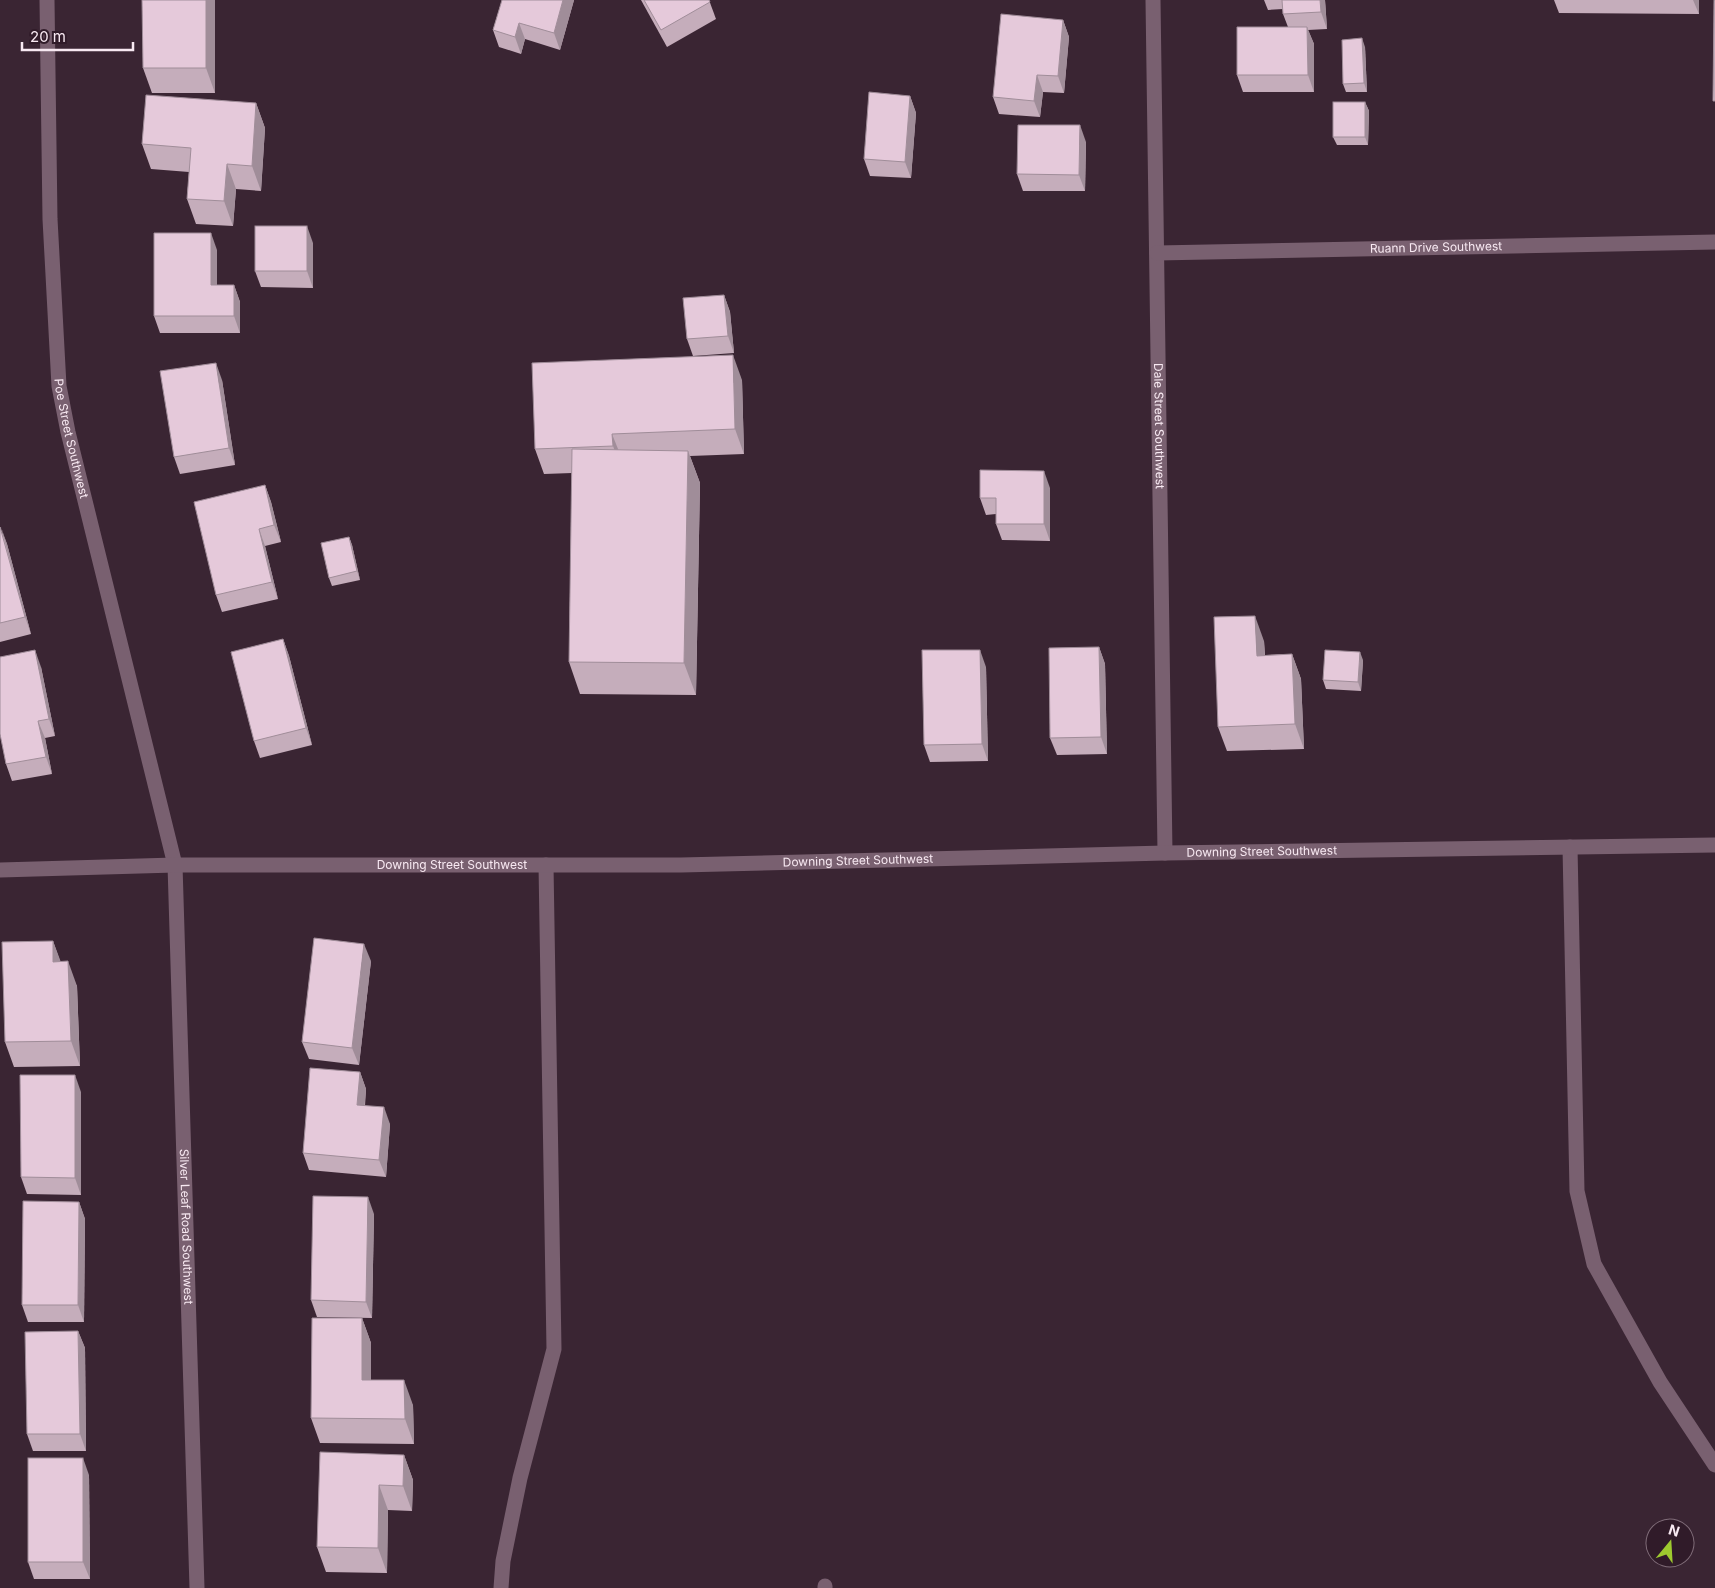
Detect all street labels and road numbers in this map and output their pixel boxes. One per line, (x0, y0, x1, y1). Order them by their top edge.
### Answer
street label: Ruann Drive Southwest (1370, 238, 1502, 256)
street label: Dale Street Southwest (1151, 363, 1168, 489)
street label: Poe Street Southwest (52, 378, 92, 500)
street label: Downing Street Southwest (1186, 842, 1337, 860)
street label: Downing Street Southwest (782, 851, 933, 869)
street label: Downing Street Southwest (377, 857, 527, 872)
street label: Silver Leaf Road Southwest (177, 1149, 196, 1305)

